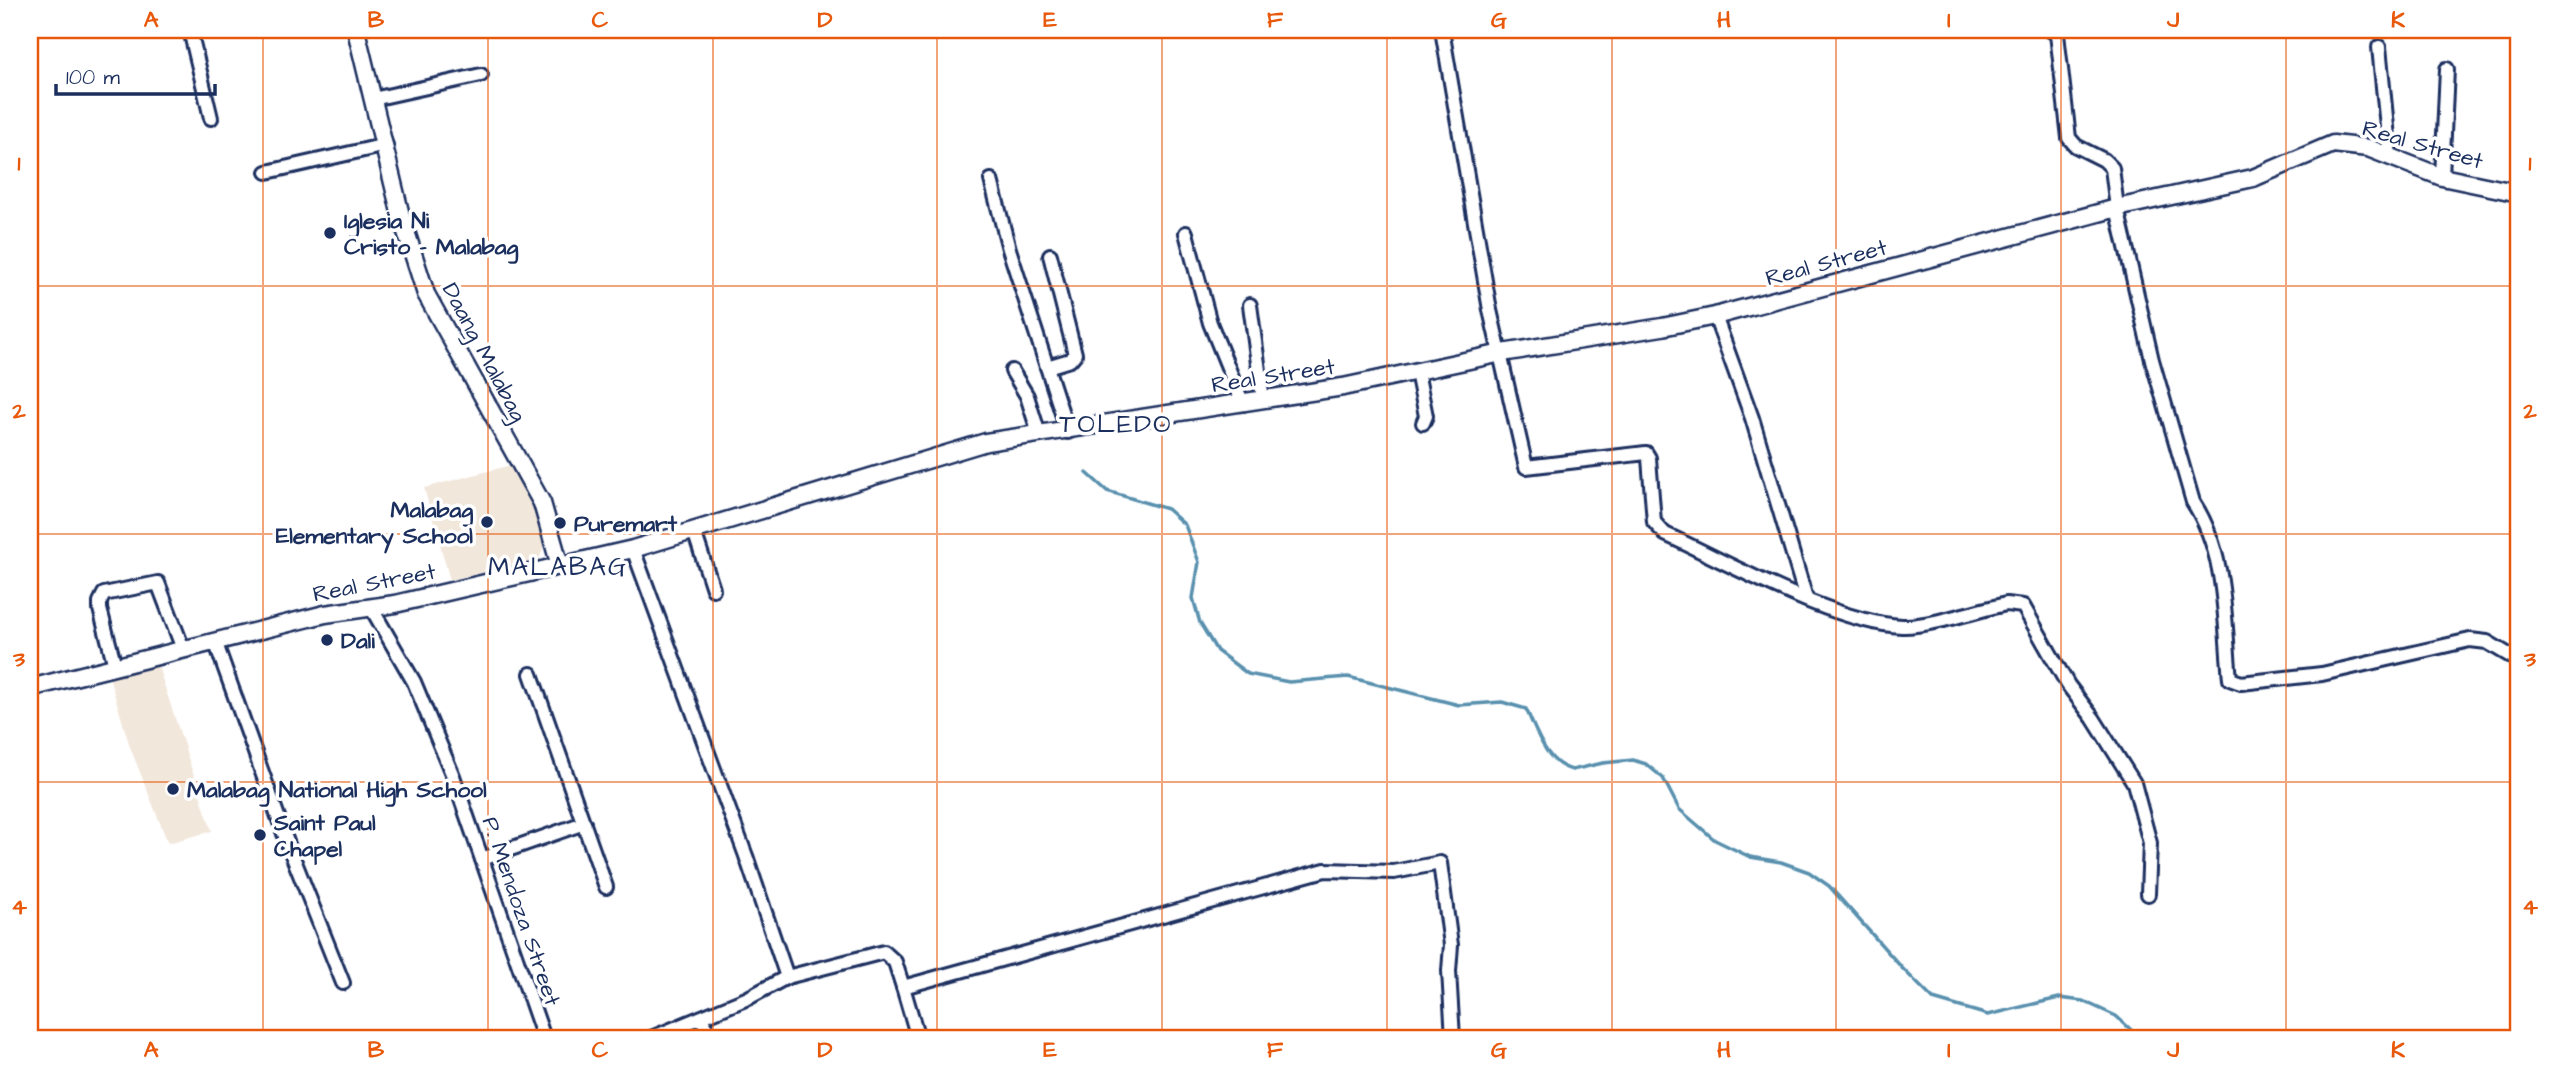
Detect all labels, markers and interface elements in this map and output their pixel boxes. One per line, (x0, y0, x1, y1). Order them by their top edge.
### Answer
text: A (144, 4, 159, 36)
text: B (368, 4, 385, 36)
text: C (592, 4, 609, 36)
text: D (818, 4, 833, 36)
text: E (1043, 4, 1057, 36)
text: F (1267, 4, 1284, 36)
text: G (1491, 4, 1507, 36)
text: H (1717, 4, 1731, 36)
text: I (1947, 4, 1951, 36)
text: J (2166, 4, 2180, 36)
text: K (2391, 4, 2406, 36)
scale bar (56, 52, 215, 96)
text: 100 m (66, 63, 121, 92)
street label: Real Street (2359, 112, 2488, 178)
text: 1 (18, 147, 21, 179)
text: 1 (2529, 147, 2532, 179)
place label: Iglesia Ni Cristo - Malabag (344, 205, 518, 264)
marker: Iglesia Ni Cristo - Malabag (322, 225, 338, 241)
street label: Real Street (1762, 231, 1891, 295)
street label: Daang Malabag (433, 277, 534, 428)
street label: Real Street (1209, 350, 1338, 402)
text: 2 (11, 395, 26, 427)
text: 2 (2522, 395, 2537, 427)
district label: TOLEDO (1059, 406, 1173, 442)
place label: Malabag Elementary School (276, 494, 473, 554)
place label: Puremart (574, 508, 678, 540)
marker: Malabag Elementary School (479, 514, 495, 530)
marker: Puremart (552, 515, 568, 531)
district label: MALABAG (488, 549, 628, 585)
street label: Real Street (310, 555, 439, 611)
place label: Dali (341, 625, 375, 657)
marker: Dali (319, 632, 335, 648)
text: 3 (12, 643, 25, 675)
text: 3 (2523, 643, 2536, 675)
place label: Malabag National High School (187, 774, 487, 807)
marker: Malabag National High School (165, 781, 181, 797)
place label: Saint Paul Chapel (273, 807, 376, 865)
street label: P. Mendoza Street (474, 812, 569, 1011)
marker: Saint Paul Chapel (252, 827, 268, 843)
text: 4 (11, 891, 27, 923)
text: 4 (2522, 891, 2538, 923)
text: A (144, 1034, 159, 1066)
text: B (368, 1034, 385, 1066)
text: C (592, 1034, 609, 1066)
text: D (818, 1034, 833, 1066)
text: E (1043, 1034, 1057, 1066)
text: F (1267, 1034, 1284, 1066)
text: G (1491, 1034, 1507, 1066)
text: H (1717, 1034, 1731, 1066)
text: I (1947, 1034, 1951, 1066)
text: J (2166, 1034, 2180, 1066)
text: K (2391, 1034, 2406, 1066)

